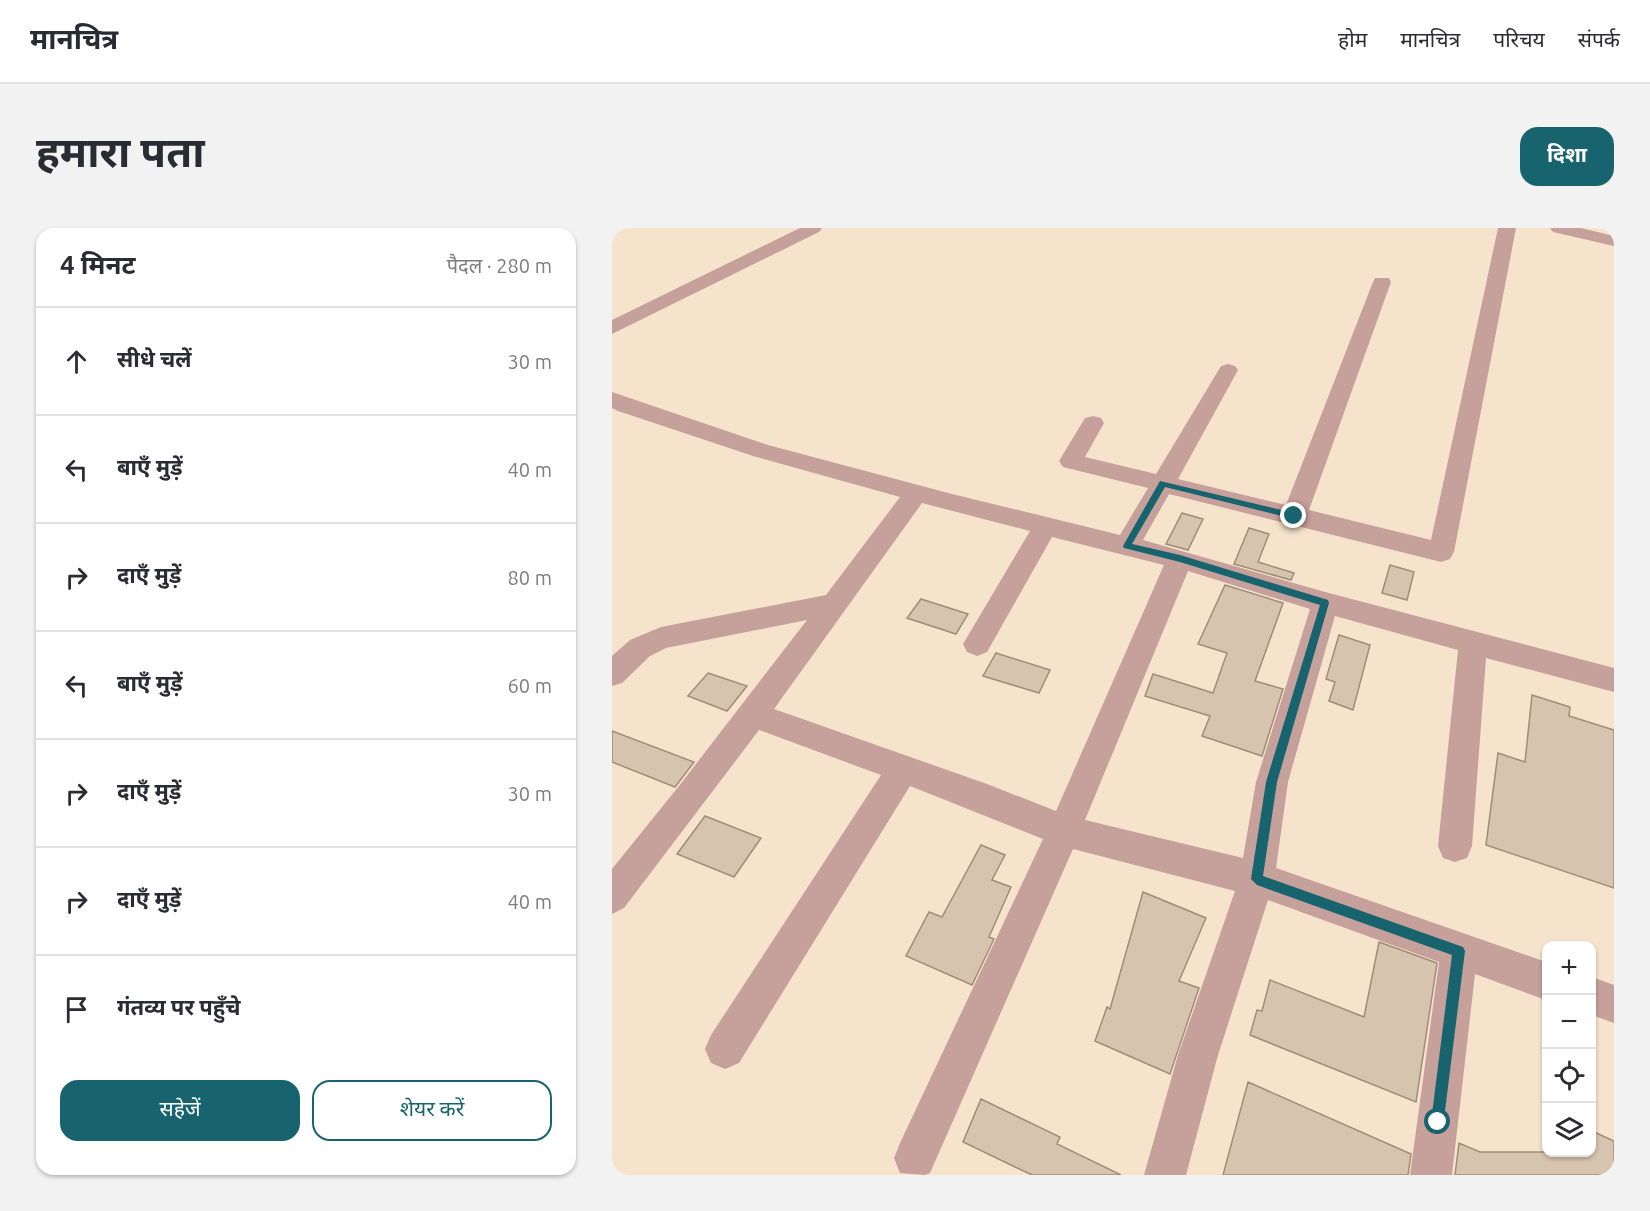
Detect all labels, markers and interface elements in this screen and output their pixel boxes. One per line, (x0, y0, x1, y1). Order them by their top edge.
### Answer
text: मानचित्र (30, 23, 118, 54)
text: होम (1338, 27, 1367, 51)
text: मानचित्र (1400, 27, 1460, 51)
text: परिचय (1493, 27, 1545, 51)
text: संपर्क (1578, 27, 1620, 51)
button: दिशा (1520, 127, 1614, 186)
text: हमारा पता (36, 128, 205, 175)
text: 4 मिनट (60, 250, 135, 279)
text: पैदल · 280 m (447, 254, 552, 277)
icon: ahead (60, 345, 93, 378)
text: सीधे चलें (117, 346, 192, 371)
text: 30 m (508, 350, 552, 373)
icon: left (60, 453, 93, 486)
text: बाएँ मुड़ें (117, 454, 183, 479)
text: 40 m (508, 458, 552, 481)
route end (1280, 502, 1306, 528)
icon: right (60, 561, 93, 594)
text: दाएँ मुड़ें (117, 562, 181, 587)
text: 80 m (508, 566, 552, 589)
icon: left (60, 669, 93, 702)
text: बाएँ मुड़ें (117, 670, 183, 695)
text: 60 m (508, 674, 552, 697)
icon: right (60, 777, 93, 810)
text: दाएँ मुड़ें (117, 778, 181, 803)
text: 30 m (508, 782, 552, 805)
icon: right (60, 885, 93, 918)
text: दाएँ मुड़ें (117, 886, 181, 911)
text: 40 m (508, 890, 552, 913)
map controls (1542, 941, 1596, 1157)
button: + (1542, 941, 1596, 995)
icon: arrive (60, 993, 93, 1026)
text: गंतव्य पर पहुँचे (117, 994, 241, 1019)
button: − (1542, 995, 1596, 1049)
button: locate (1542, 1049, 1596, 1103)
button: सहेजें (60, 1080, 300, 1141)
button: शेयर करें (312, 1080, 552, 1141)
button: layers (1542, 1103, 1596, 1157)
route start (1424, 1108, 1450, 1134)

